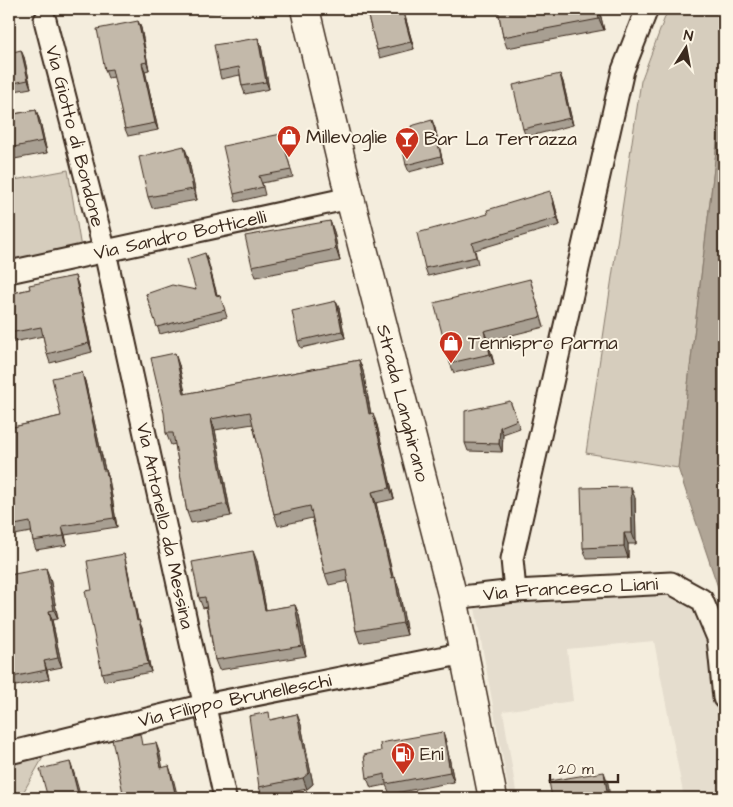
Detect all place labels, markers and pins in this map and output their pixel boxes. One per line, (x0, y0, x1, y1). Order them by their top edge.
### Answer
shop icon: Millevoglie (276, 124, 302, 158)
place label: Millevoglie (306, 124, 387, 152)
bar icon: Bar La Terrazza (394, 126, 420, 160)
place label: Bar La Terrazza (424, 126, 577, 153)
shop icon: Tennispro Parma (438, 330, 464, 364)
place label: Tennispro Parma (468, 330, 618, 357)
fuel station icon: Eni (390, 741, 416, 775)
place label: Eni (420, 741, 444, 768)

